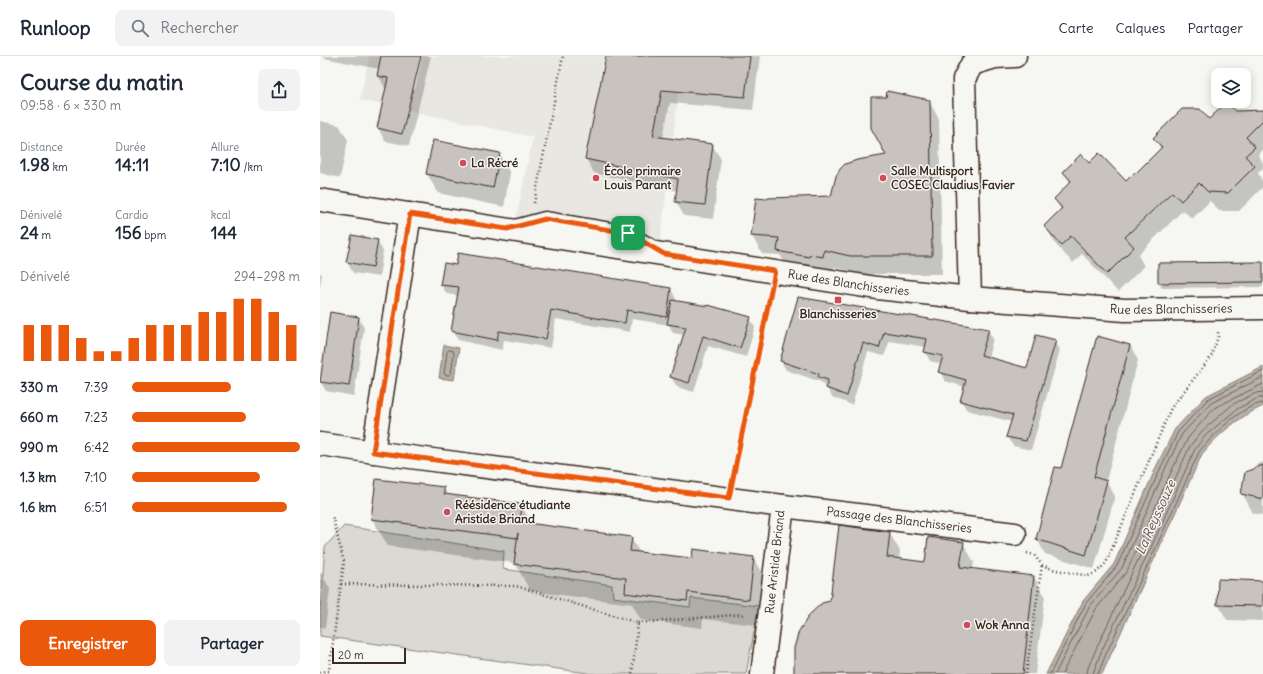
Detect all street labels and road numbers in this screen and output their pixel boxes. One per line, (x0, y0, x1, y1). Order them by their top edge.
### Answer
street label: Rue des Blanchisseries (787, 266, 910, 298)
street label: Rue des Blanchisseries (1109, 300, 1233, 317)
street label: Passage des Blanchisseries (826, 503, 973, 536)
street label: Rue Aristide Briand (762, 509, 787, 614)

